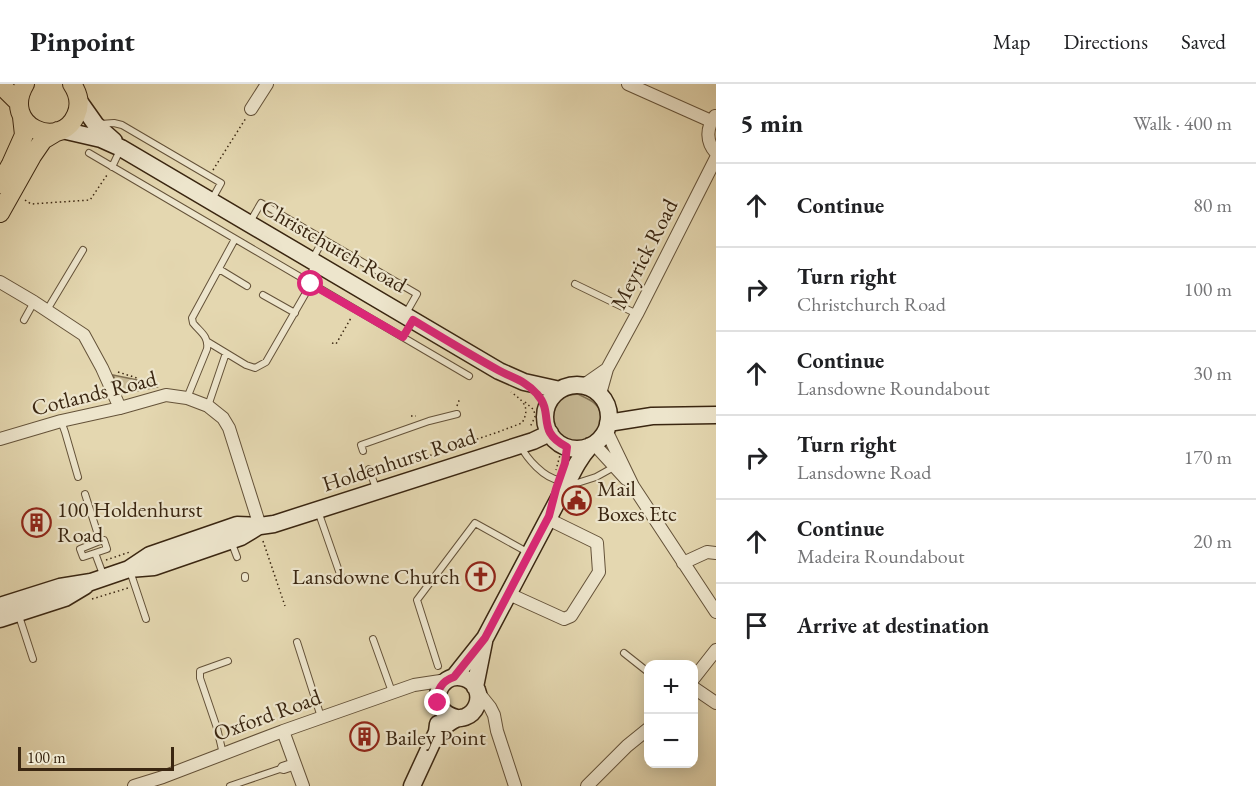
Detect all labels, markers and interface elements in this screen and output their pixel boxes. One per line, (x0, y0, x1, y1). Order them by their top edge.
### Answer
text: Pinpoint (30, 23, 135, 59)
text: Map (993, 28, 1030, 55)
text: Directions (1063, 28, 1148, 55)
text: Saved (1181, 28, 1226, 55)
text: 5 min (740, 106, 803, 140)
text: Walk · 400 m (1133, 110, 1232, 136)
icon: ahead (740, 189, 773, 222)
text: Continue (797, 191, 884, 220)
text: 80 m (1193, 192, 1232, 218)
street label: Christchurch Road (256, 193, 413, 300)
street label: Meyrick Road (604, 193, 685, 314)
text: Turn right (797, 262, 896, 291)
route start (297, 270, 323, 296)
icon: right (740, 273, 773, 306)
text: 100 m (1184, 276, 1232, 302)
text: Christchurch Road (797, 291, 946, 317)
text: Continue (797, 346, 884, 375)
icon: ahead (740, 357, 773, 390)
text: 30 m (1193, 360, 1232, 386)
street label: Cotlands Road (28, 363, 160, 423)
text: Lansdowne Roundabout (797, 375, 990, 401)
street label: Holdenhurst Road (319, 421, 480, 498)
text: Turn right (797, 430, 896, 459)
icon: right (740, 441, 773, 474)
text: 170 m (1184, 444, 1232, 470)
text: Lansdowne Road (797, 459, 931, 485)
place label: Mail Boxes Etc (597, 474, 677, 528)
public building icon: Mail Boxes Etc (560, 485, 592, 517)
place label: 100 Holdenhurst Road (57, 495, 202, 549)
building icon: 100 Holdenhurst Road (20, 506, 52, 538)
text: Continue (797, 514, 884, 543)
icon: ahead (740, 525, 773, 558)
text: 20 m (1193, 528, 1232, 554)
text: Madeira Roundabout (797, 543, 964, 569)
church icon: Lansdowne Church (465, 560, 497, 592)
place label: Lansdowne Church (292, 562, 460, 591)
icon: arrive (740, 609, 773, 642)
text: Arrive at destination (797, 611, 989, 640)
map controls (644, 660, 698, 768)
button: + (644, 660, 698, 714)
street label: Oxford Road (209, 682, 326, 748)
route end (424, 689, 450, 715)
button: − (644, 714, 698, 768)
building icon: Bailey Point (348, 721, 380, 753)
place label: Bailey Point (385, 723, 486, 752)
scale bar (18, 744, 174, 772)
text: 100 m (27, 747, 66, 768)

